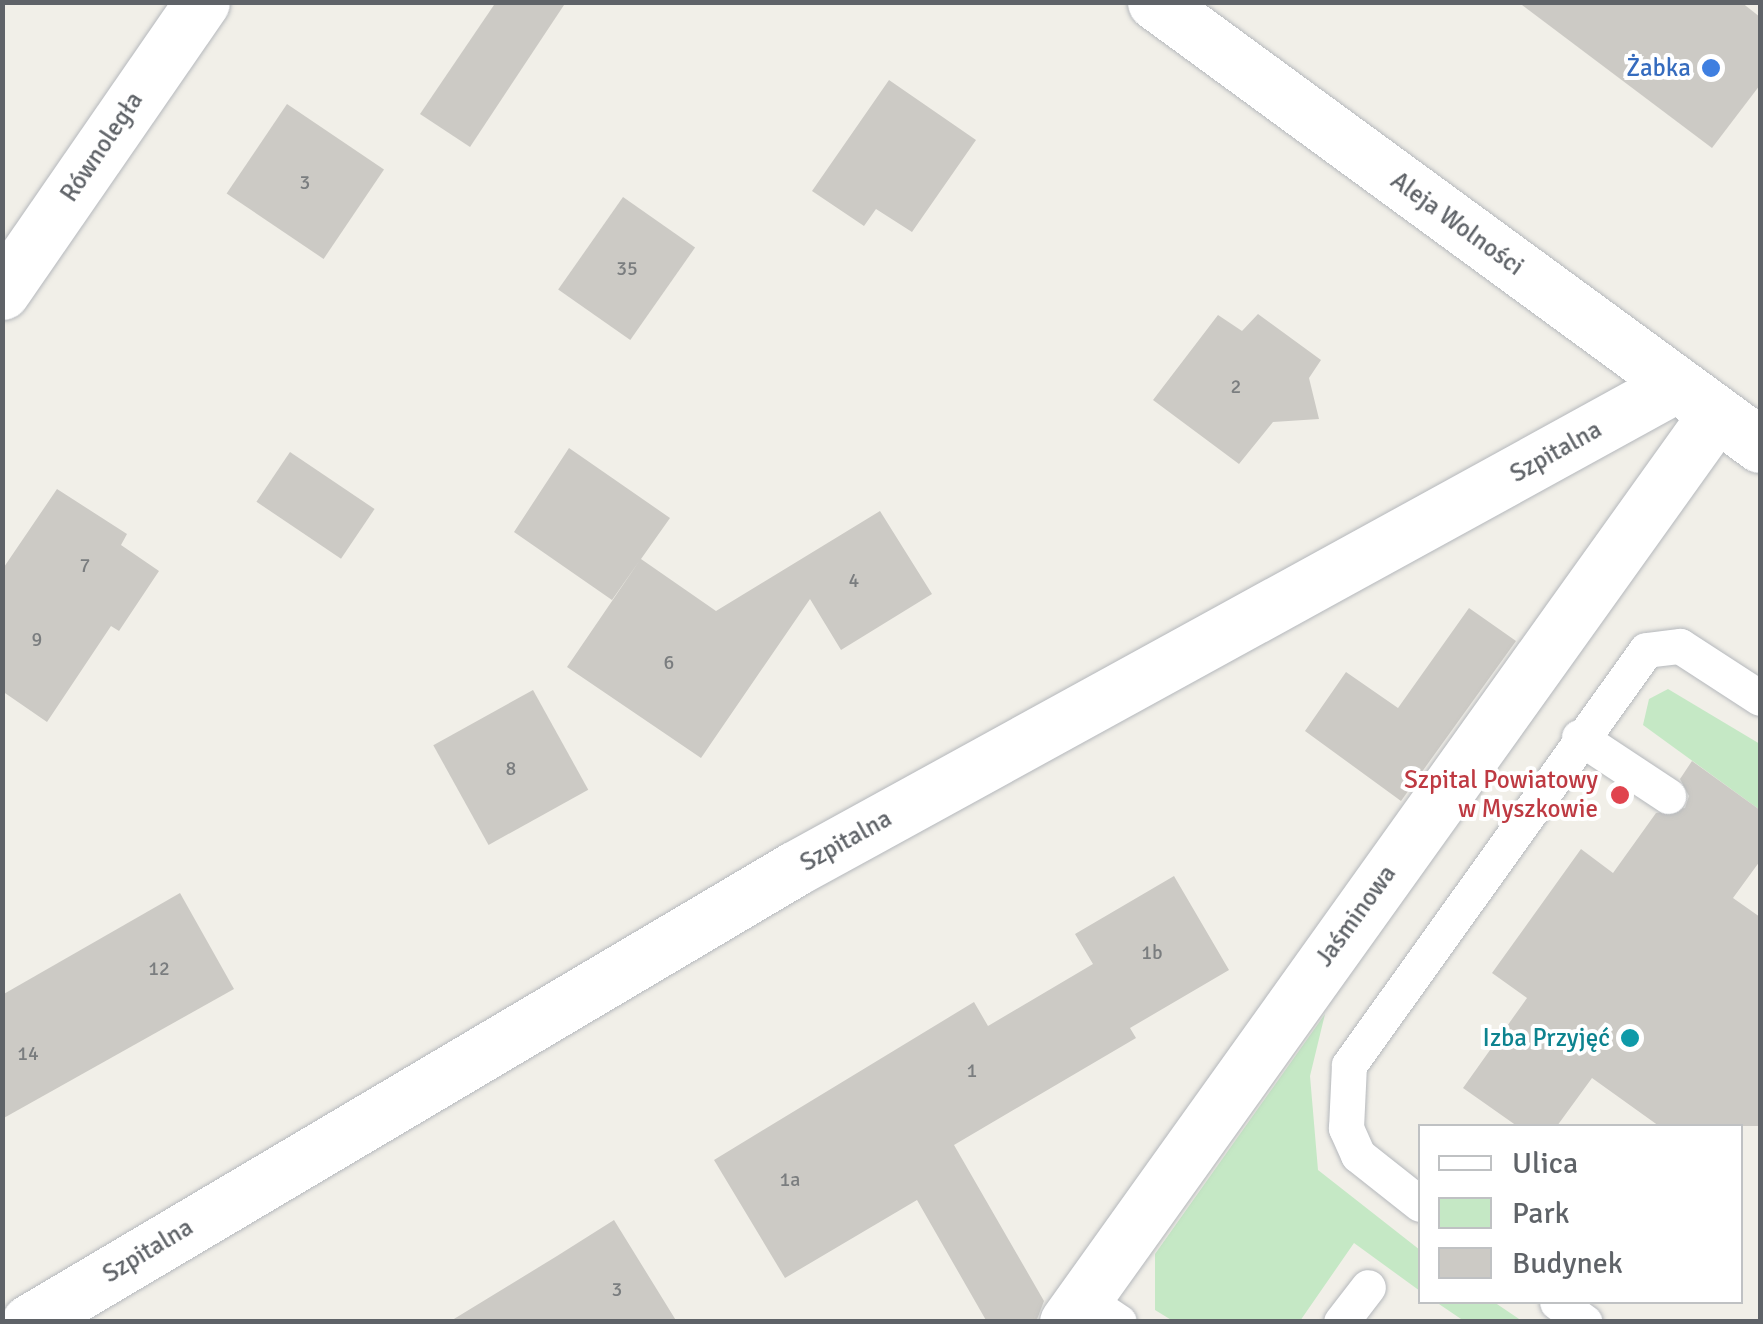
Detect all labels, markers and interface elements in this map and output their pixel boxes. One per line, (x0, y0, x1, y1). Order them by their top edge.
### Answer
place label: Żabka (1626, 53, 1691, 83)
marker: Żabka (1700, 57, 1722, 79)
street label: Równoległa (54, 86, 150, 208)
street label: Aleja Wolności (1385, 166, 1529, 282)
house number: 3 (300, 170, 310, 194)
house number: 35 (616, 256, 638, 280)
house number: 2 (1231, 374, 1241, 398)
street label: Szpitalna (1505, 415, 1607, 489)
house number: 7 (80, 553, 90, 577)
house number: 4 (849, 568, 859, 592)
house number: 9 (32, 627, 42, 651)
house number: 6 (664, 650, 674, 674)
house number: 8 (506, 756, 516, 780)
place label: Szpital Powiatowy w Myszkowie (1404, 766, 1598, 825)
marker: Szpital Powiatowy w Myszkowie (1607, 782, 1633, 808)
street label: Szpitalna (795, 804, 897, 878)
street label: Jaśminowa (1309, 860, 1403, 972)
house number: 1b (1141, 940, 1163, 964)
house number: 12 (148, 956, 170, 980)
place label: Izba Przyjęć (1483, 1023, 1610, 1053)
marker: Izba Przyjęć (1619, 1027, 1641, 1049)
house number: 14 (17, 1041, 39, 1065)
house number: 1 (967, 1058, 977, 1082)
legend (1418, 1124, 1743, 1304)
text: Ulica (1512, 1145, 1578, 1182)
house number: 1a (780, 1167, 800, 1191)
text: Park (1512, 1195, 1570, 1232)
street label: Szpitalna (97, 1212, 199, 1290)
text: Budynek (1512, 1245, 1623, 1282)
house number: 3 (612, 1277, 622, 1301)

